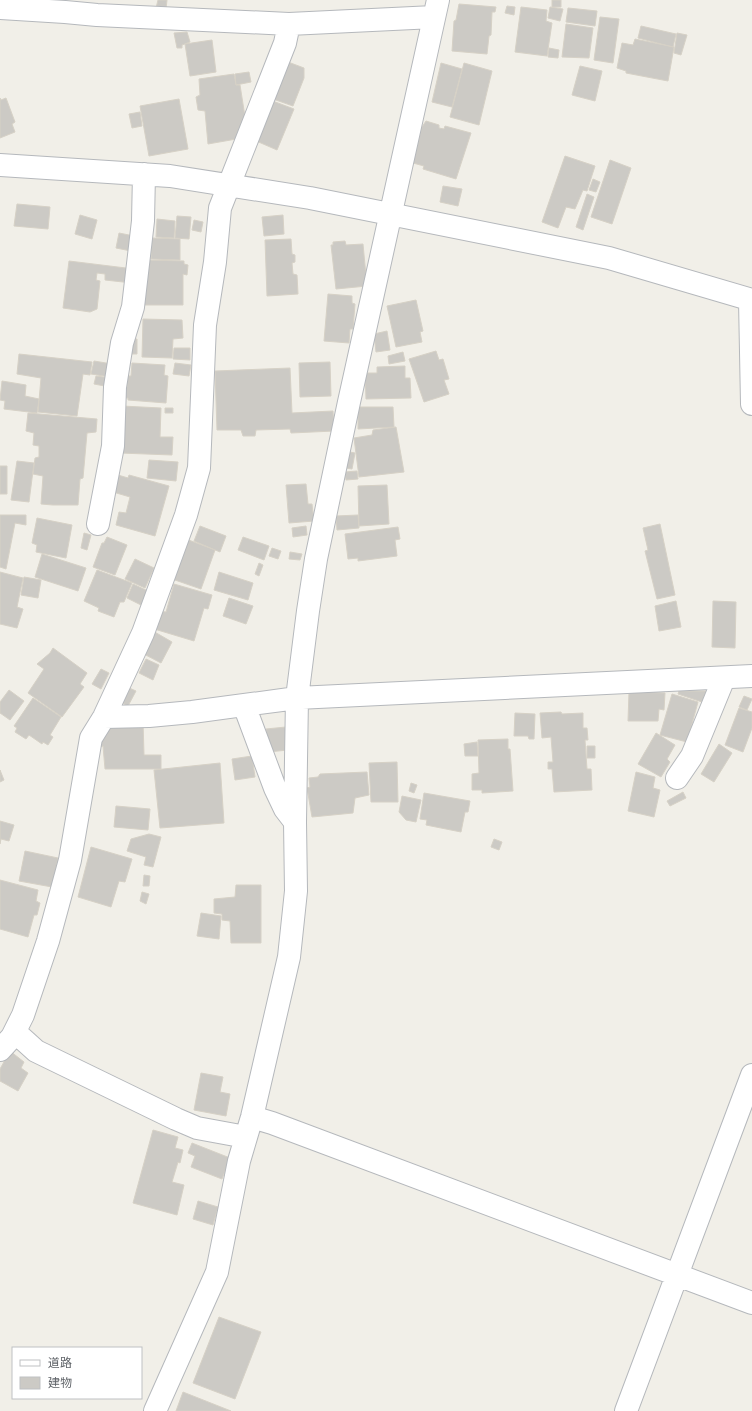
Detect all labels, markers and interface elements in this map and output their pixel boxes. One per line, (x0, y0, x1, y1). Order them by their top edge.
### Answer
legend (12, 1347, 142, 1399)
text: 道路 (48, 1354, 72, 1371)
text: 建物 (48, 1374, 72, 1391)

